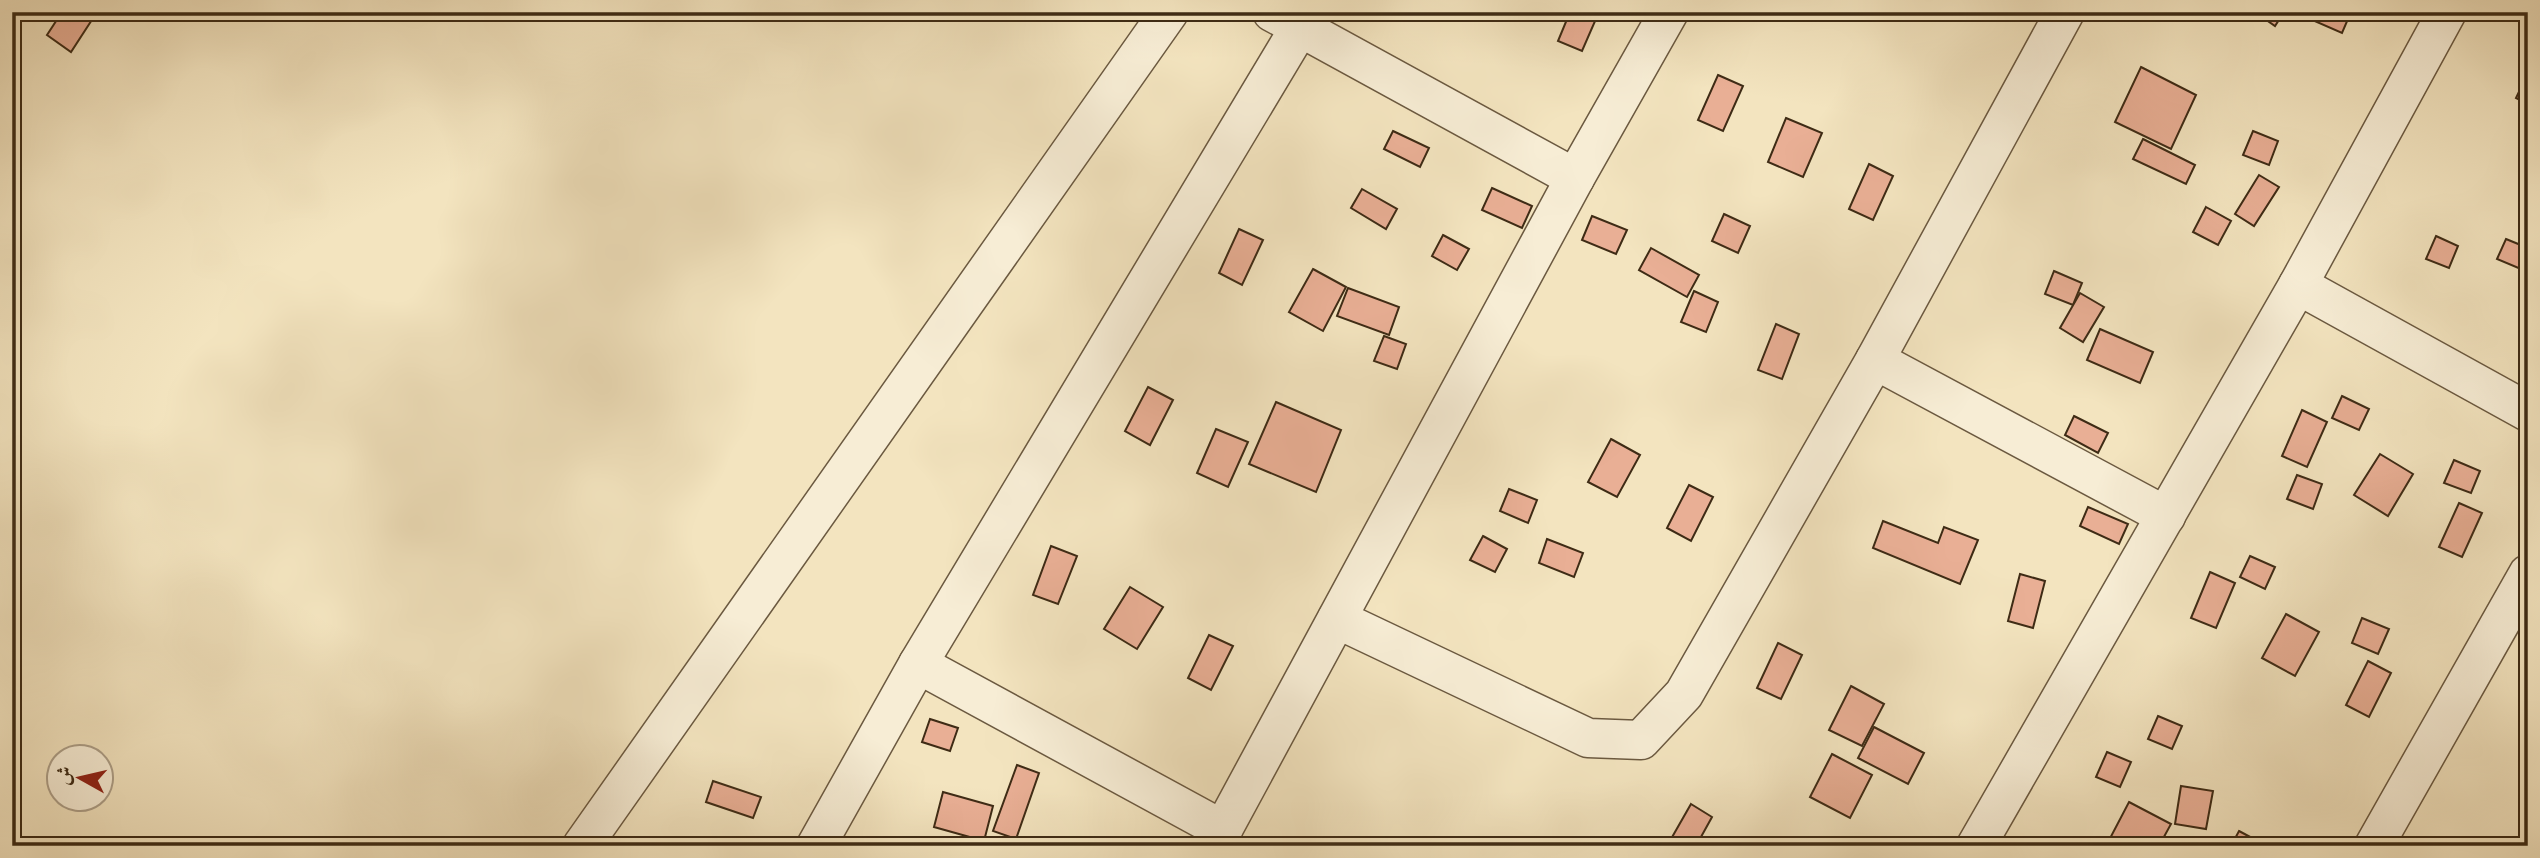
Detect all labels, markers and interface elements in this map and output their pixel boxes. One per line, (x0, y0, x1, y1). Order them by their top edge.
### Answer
north arrow (46, 742, 116, 812)
text: ش (52, 765, 77, 787)

